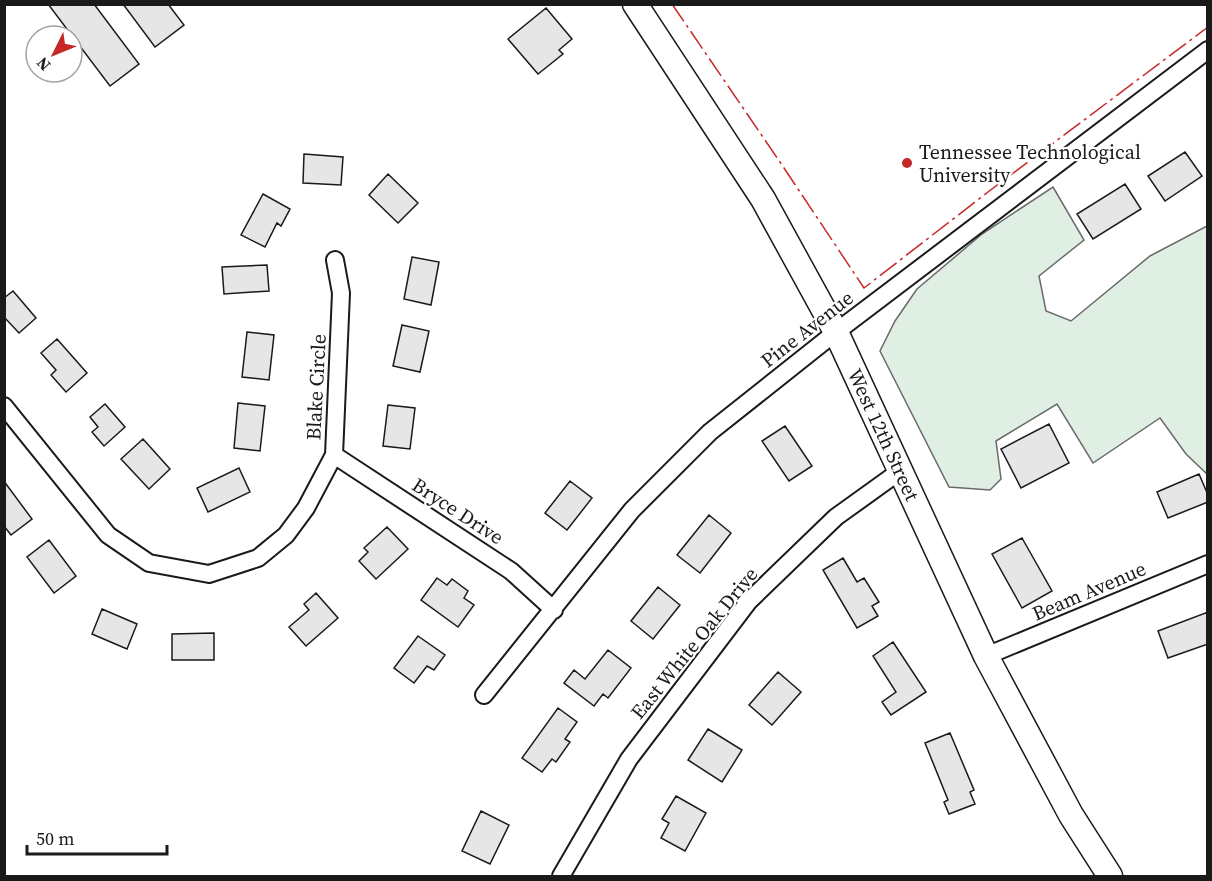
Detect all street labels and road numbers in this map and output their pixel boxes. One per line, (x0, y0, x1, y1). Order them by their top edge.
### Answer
street label: Pine Avenue (755, 284, 859, 374)
street label: Blake Circle (299, 333, 333, 441)
street label: West 12th Street (841, 364, 926, 506)
street label: Bryce Drive (407, 471, 509, 551)
street label: Beam Avenue (1028, 554, 1150, 628)
street label: East White Oak Drive (624, 561, 764, 725)

